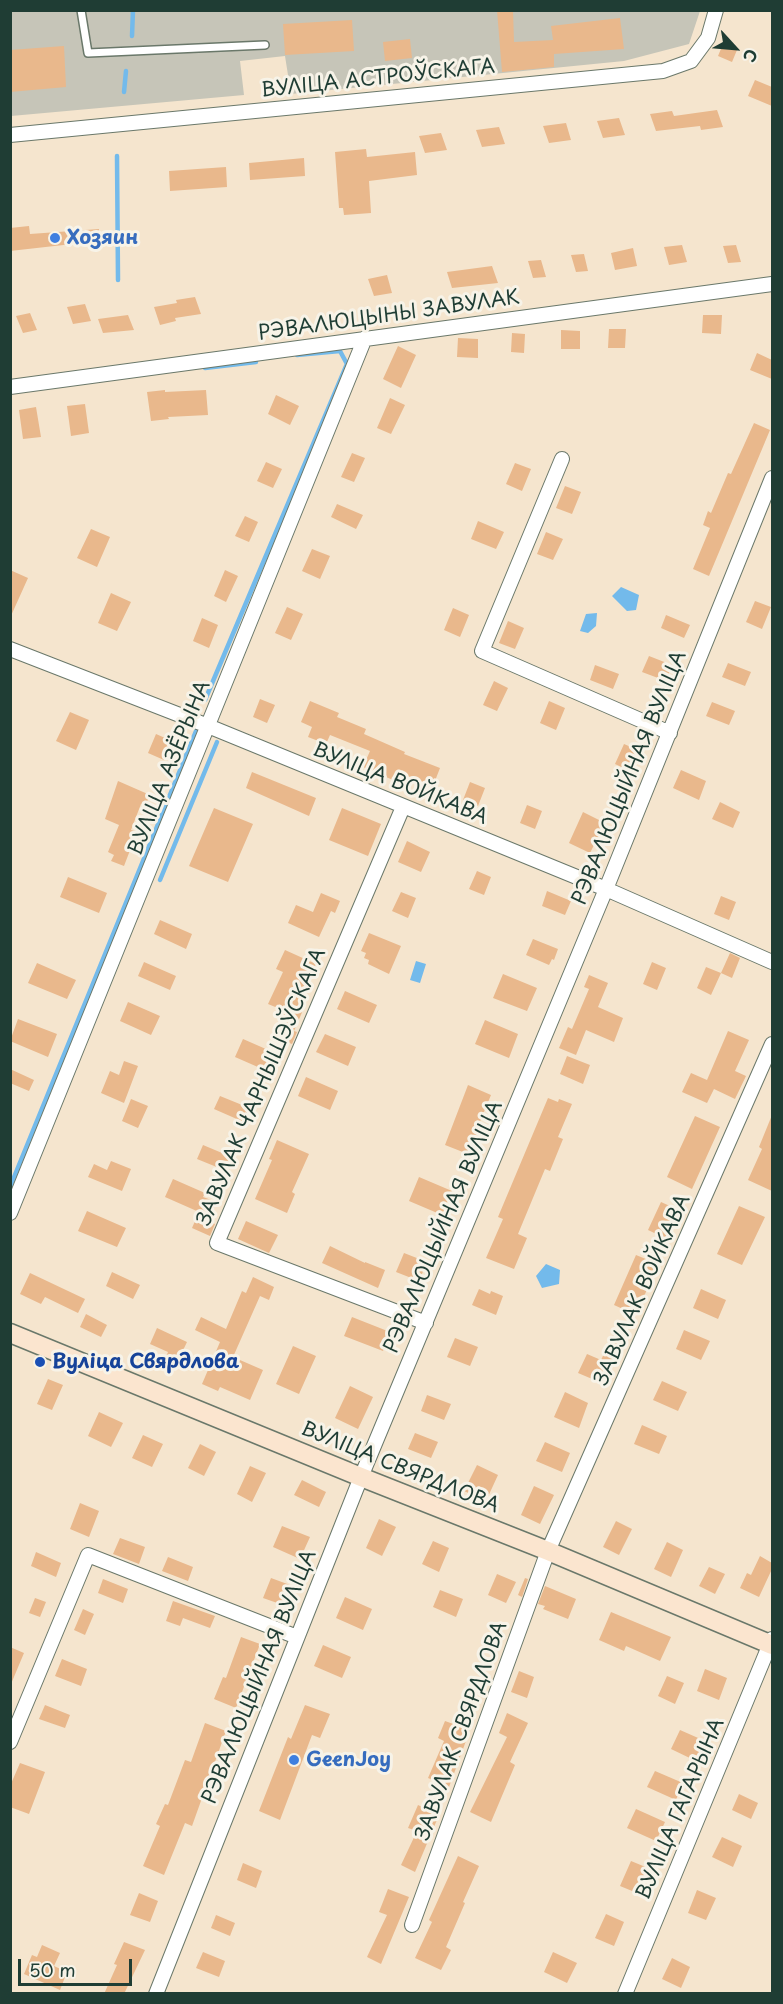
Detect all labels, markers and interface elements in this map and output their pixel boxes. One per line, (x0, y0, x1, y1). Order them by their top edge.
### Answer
north arrow (705, 18, 765, 78)
text: С (738, 45, 765, 67)
street label: ВУЛІЦА АСТРОЎСКАГА (260, 55, 496, 103)
place label: Хозяин (67, 226, 138, 250)
marker: Хозяин (48, 231, 62, 245)
street label: РЭВАЛЮЦЫНЫ ЗАВУЛАК (257, 286, 521, 346)
street label: РЭВАЛЮЦЫЙНАЯ ВУЛІЦА (568, 648, 692, 908)
street label: ВУЛІЦА АЗЁРЫНА (124, 677, 216, 859)
street label: ВУЛІЦА ВОЙКАВА (309, 738, 491, 830)
street label: ЗАВУЛАК ЧАРНЫШЭЎСКАГА (193, 945, 331, 1229)
street label: РЭВАЛЮЦЫЙНАЯ ВУЛІЦА (380, 1097, 508, 1357)
street label: ЗАВУЛАК ВОЙКАВА (590, 1191, 696, 1389)
place label: Вуліца Свярдлова (52, 1350, 239, 1374)
marker: Вуліца Свярдлова (33, 1355, 47, 1369)
street label: ВУЛІЦА СВЯРДЛОВА (297, 1417, 503, 1519)
street label: РЭВАЛЮЦЫЙНАЯ ВУЛІЦА (198, 1547, 322, 1807)
street label: ЗАВУЛАК СВЯРДЛОВА (411, 1618, 513, 1844)
street label: ВУЛІЦА ГАГАРЫНА (632, 1715, 730, 1903)
place label: GeenJoy (306, 1748, 391, 1772)
marker: GeenJoy (287, 1753, 301, 1767)
scale bar (21, 1947, 135, 1985)
text: 50 m (29, 1956, 76, 1983)

